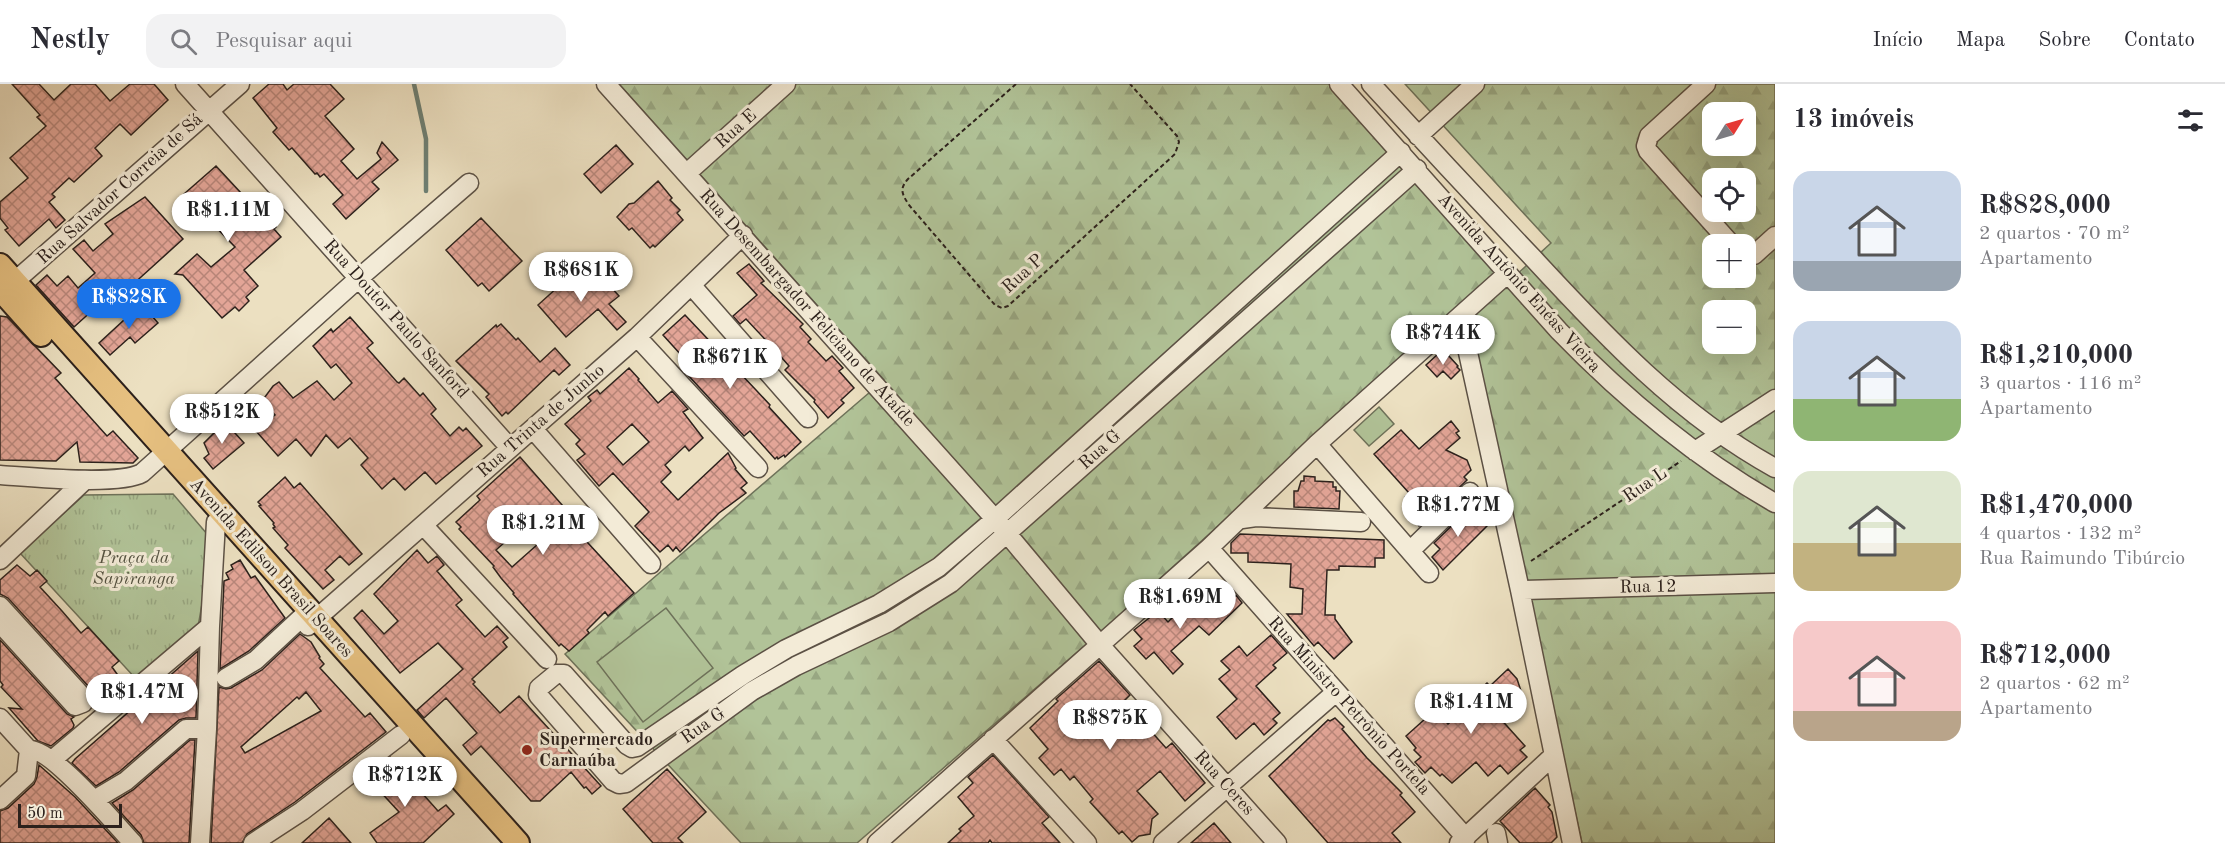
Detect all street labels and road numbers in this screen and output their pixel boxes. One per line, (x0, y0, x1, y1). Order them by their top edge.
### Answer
street label: Rua E (712, 106, 760, 152)
street label: Rua Salvador Correia de Sá (34, 110, 206, 268)
street label: Rua Desembargador Feliciano de Ataíde (696, 186, 918, 430)
street label: Avenida Antônio Enéas Vieira (1434, 190, 1604, 376)
street label: Rua Doutor Paulo Sanford (320, 236, 472, 402)
street label: Rua P (999, 251, 1047, 297)
street label: Rua Trinta de Junho (474, 361, 608, 481)
street label: Rua G (1076, 427, 1124, 473)
street label: Rua L (1620, 464, 1670, 506)
street label: Avenida Edilson Brasil Soares (186, 475, 356, 661)
street label: Rua 12 (1619, 578, 1677, 596)
street label: Rua Ministro Petrônio Portela (1264, 613, 1434, 799)
street label: Rua G (678, 704, 728, 748)
street label: Rua Ceres (1190, 747, 1258, 819)

